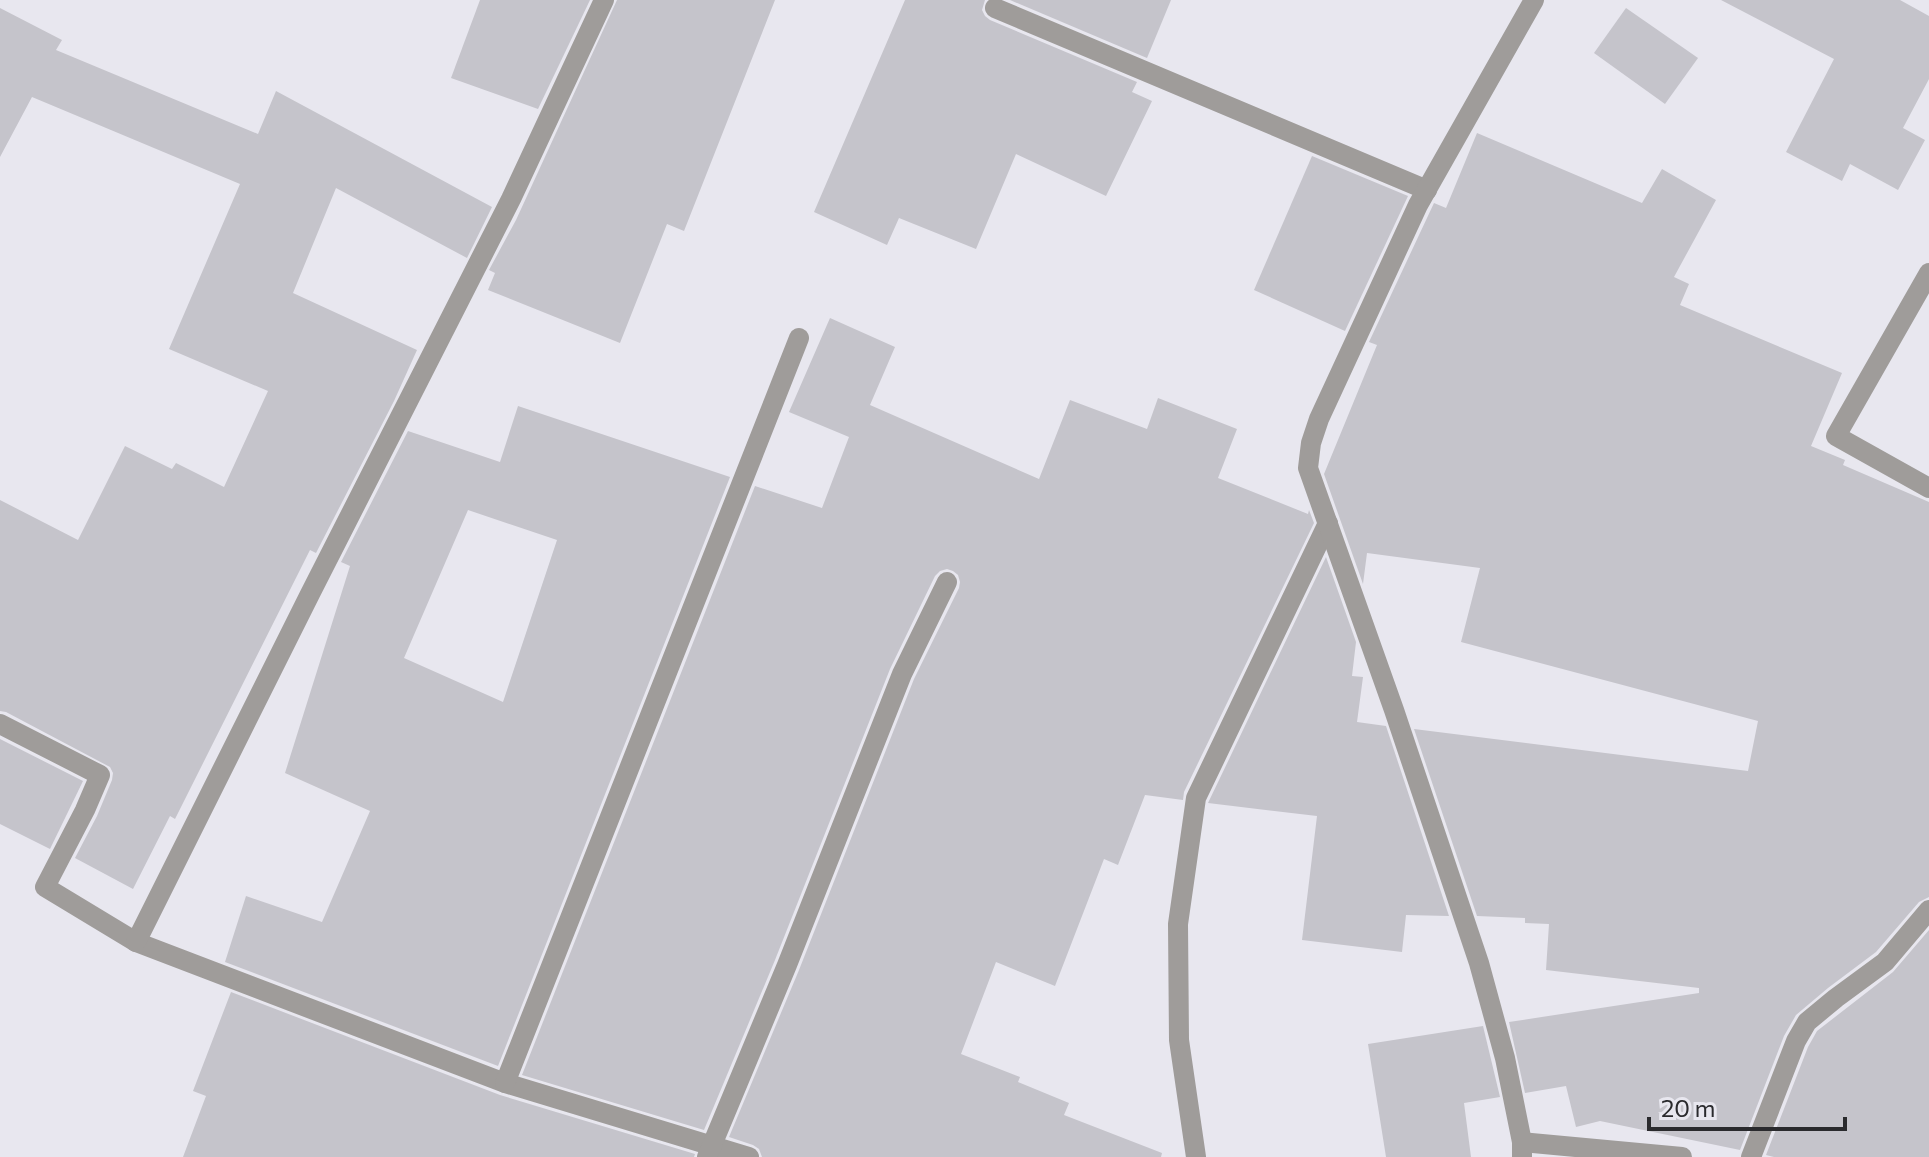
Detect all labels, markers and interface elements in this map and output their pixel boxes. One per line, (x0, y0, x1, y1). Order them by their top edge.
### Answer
scale bar (1649, 1081, 1845, 1131)
text: 20 m (1661, 1093, 1715, 1122)

